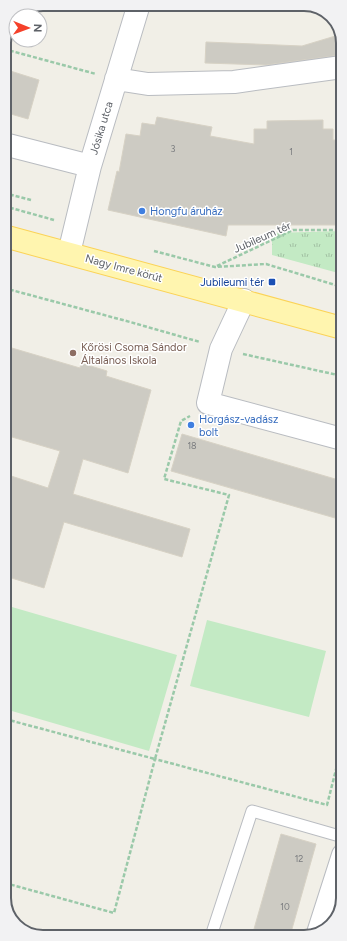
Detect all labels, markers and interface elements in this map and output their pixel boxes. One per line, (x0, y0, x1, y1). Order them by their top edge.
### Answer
north arrow (8, 8, 48, 48)
text: N (31, 24, 44, 33)
street label: Jósika utca (87, 100, 116, 156)
house number: 3 (171, 143, 176, 154)
house number: 1 (289, 146, 293, 157)
place label: Hongfu áruház (150, 205, 223, 218)
marker: Hongfu áruház (137, 206, 147, 216)
street label: Jubileum tér (232, 219, 293, 256)
street label: Nagy Imre körút (84, 252, 164, 285)
place label: Jubileumi tér (200, 276, 264, 289)
marker: Jubileumi tér (267, 277, 277, 287)
place label: Kőrösi Csoma Sándor Általános Iskola (81, 341, 187, 367)
marker: Kőrösi Csoma Sándor Általános Iskola (68, 348, 78, 358)
place label: Horgász-vadász bolt (199, 413, 278, 439)
marker: Horgász-vadász bolt (186, 420, 196, 430)
house number: 18 (187, 440, 197, 451)
house number: 12 (295, 853, 303, 864)
house number: 10 (280, 901, 290, 912)

